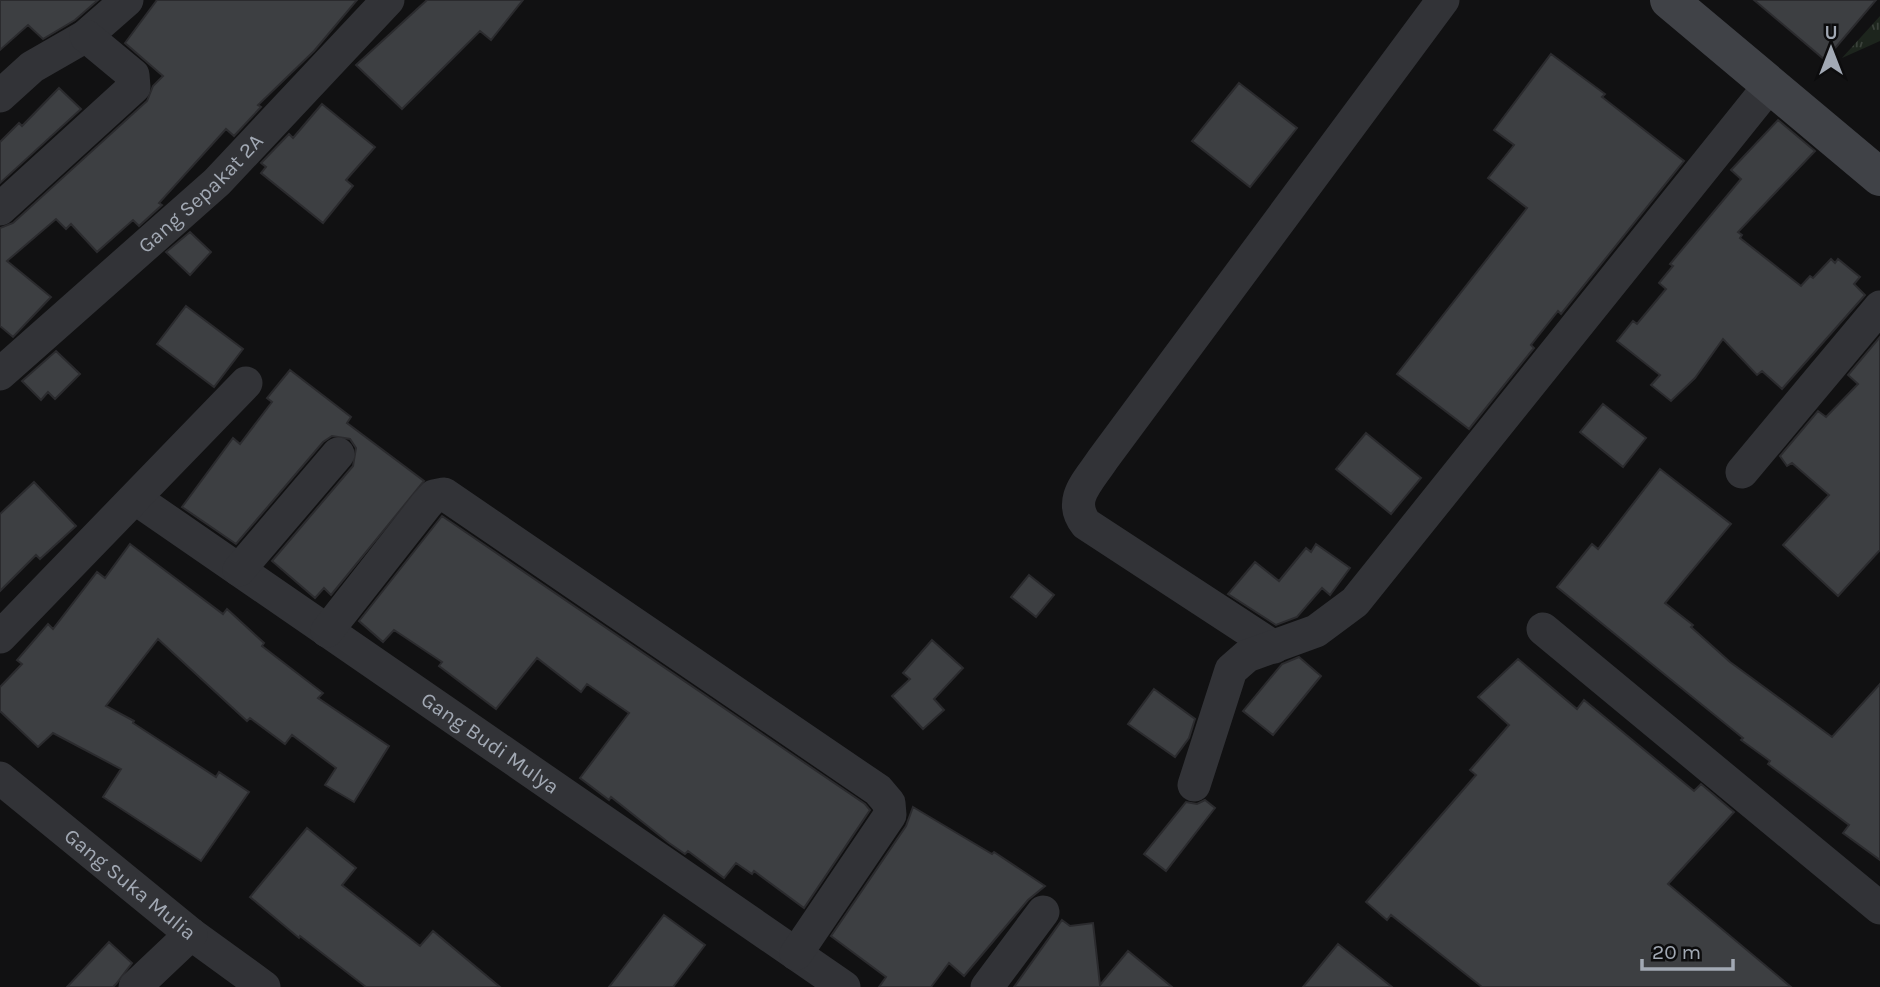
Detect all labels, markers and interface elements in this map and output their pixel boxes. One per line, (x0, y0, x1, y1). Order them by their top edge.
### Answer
north arrow (1796, 14, 1866, 84)
text: U (1824, 22, 1838, 44)
street label: Gang Sepakat 2A (133, 129, 268, 258)
street label: Gang Budi Mulya (417, 687, 564, 799)
street label: Gang Suka Mulia (60, 824, 201, 945)
scale bar (1642, 928, 1733, 972)
text: 20 m (1652, 940, 1701, 964)

